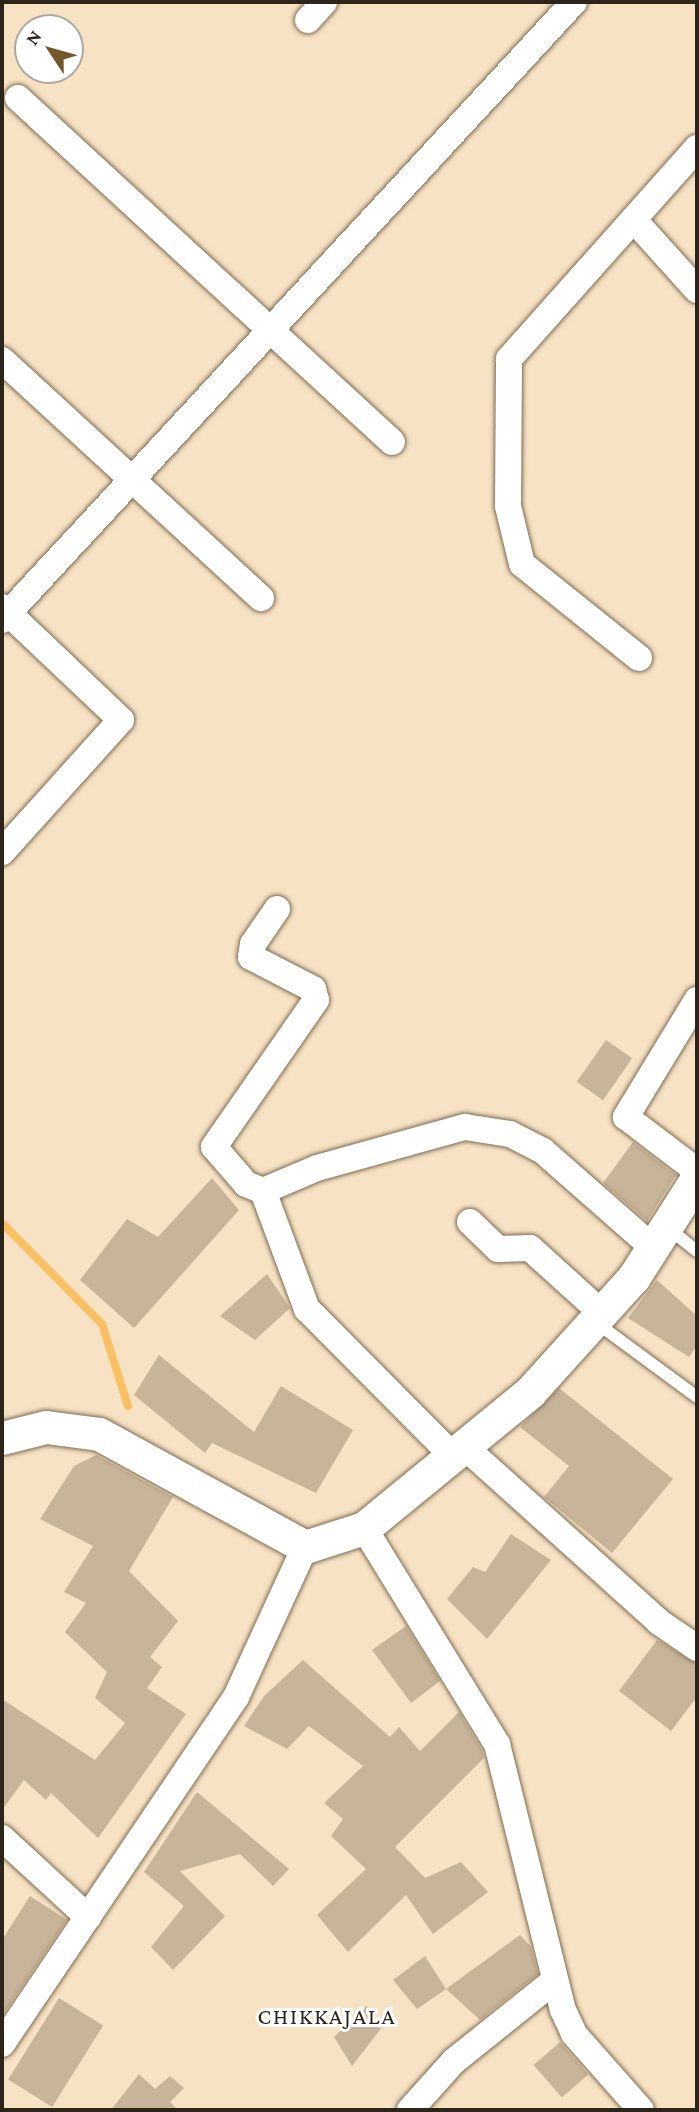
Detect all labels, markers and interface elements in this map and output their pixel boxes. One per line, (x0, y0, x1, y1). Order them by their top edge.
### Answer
north arrow (14, 14, 84, 84)
text: N (21, 26, 46, 49)
district label: CHIKKAJALA (259, 2002, 395, 2030)

